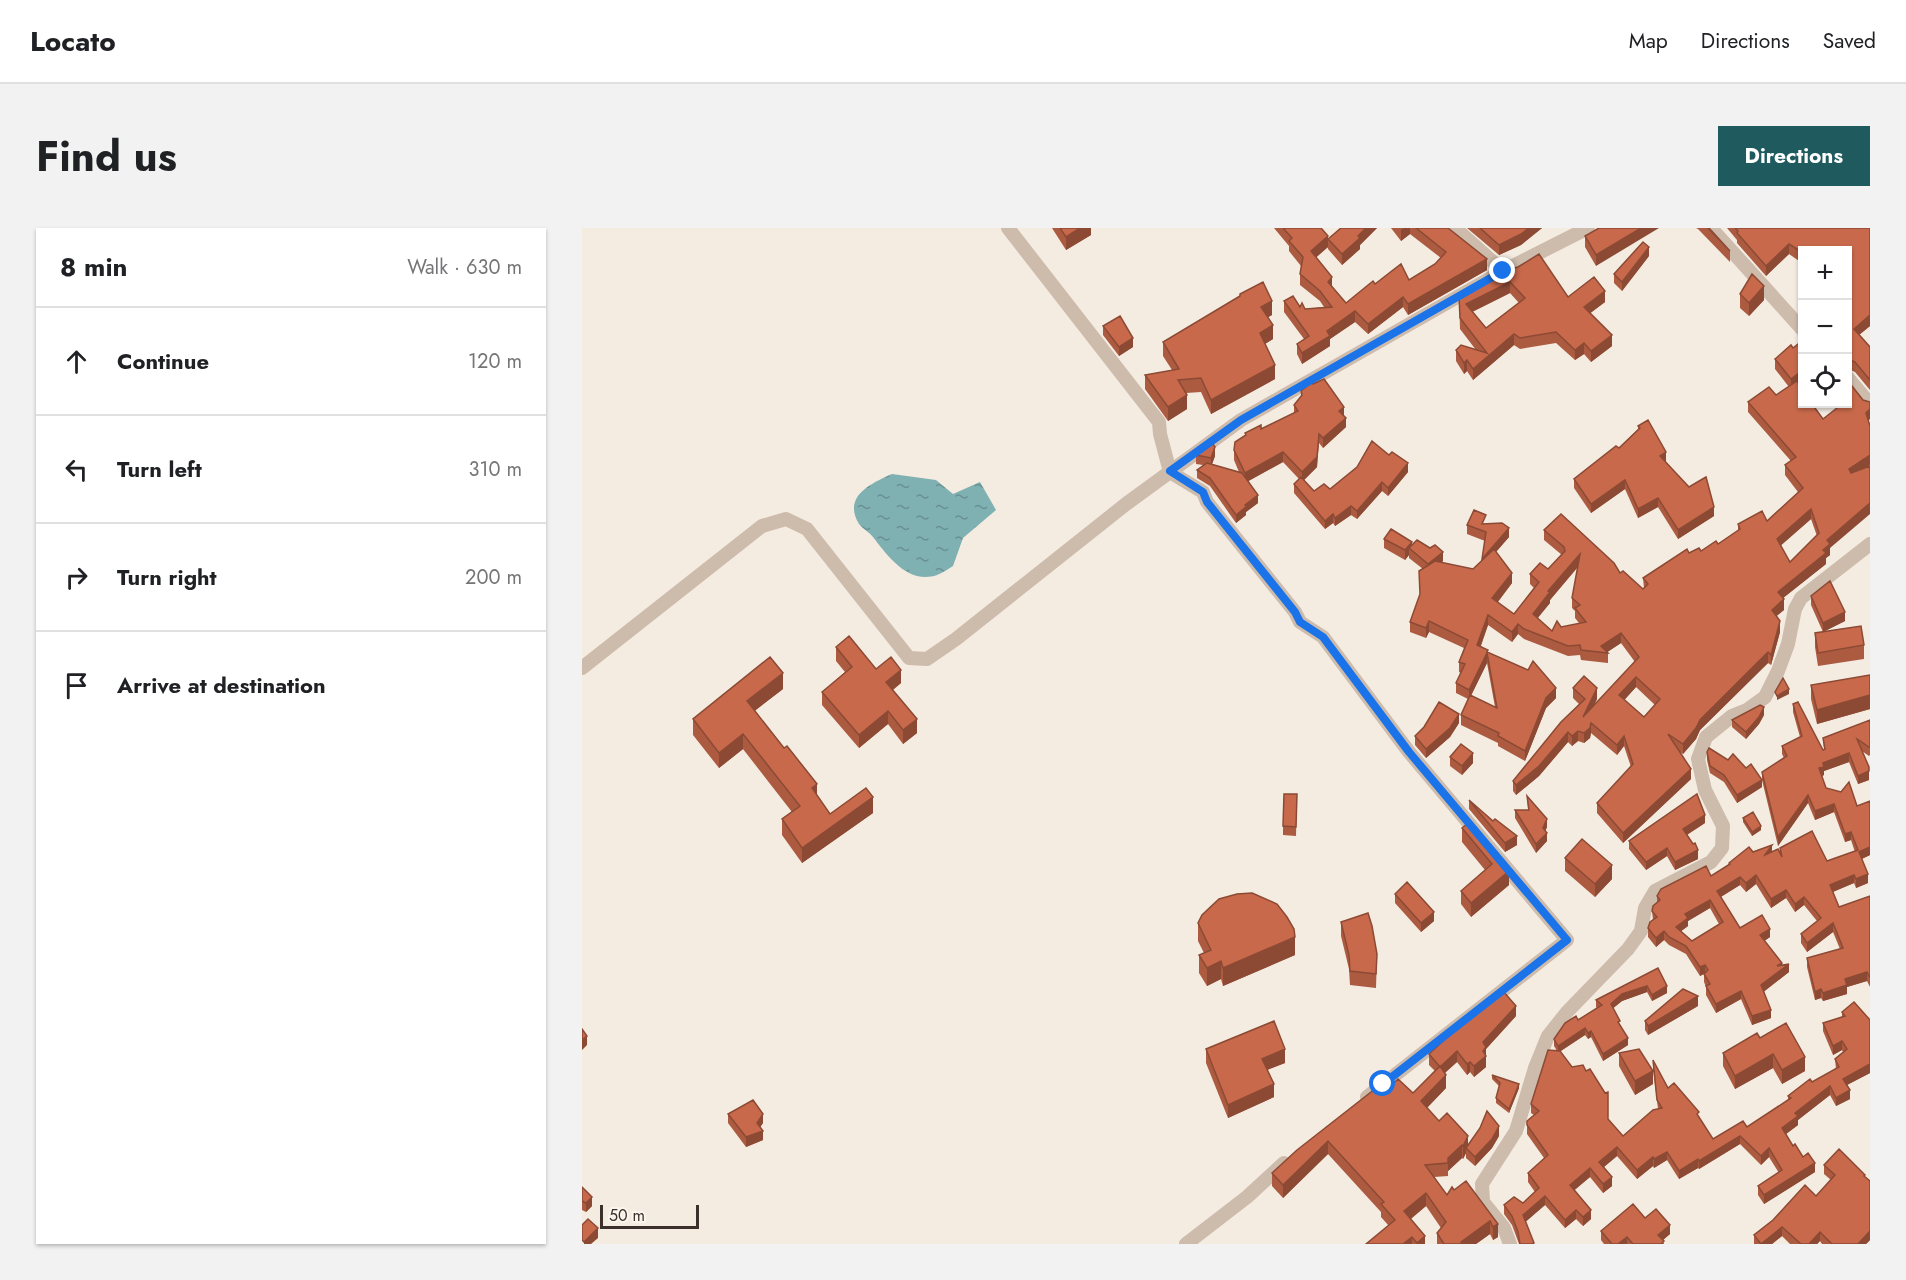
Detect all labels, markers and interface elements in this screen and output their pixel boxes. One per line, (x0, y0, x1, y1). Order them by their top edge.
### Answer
text: Locato (30, 21, 116, 62)
text: Map (1629, 26, 1668, 56)
text: Directions (1701, 26, 1790, 56)
text: Saved (1823, 26, 1876, 56)
text: Find us (36, 126, 177, 187)
button: Directions (1718, 126, 1870, 186)
map controls (1798, 246, 1852, 408)
button: + (1798, 246, 1852, 300)
text: 8 min (60, 248, 128, 286)
text: Walk · 630 m (407, 253, 522, 282)
route end (1489, 257, 1515, 283)
button: − (1798, 300, 1852, 354)
icon: ahead (60, 345, 93, 378)
text: Continue (117, 345, 209, 377)
text: 120 m (468, 347, 522, 376)
button: locate (1798, 354, 1852, 408)
icon: left (60, 453, 93, 486)
text: Turn left (117, 453, 202, 485)
text: 310 m (468, 455, 522, 484)
icon: right (60, 561, 93, 594)
text: Turn right (117, 561, 217, 593)
text: 200 m (465, 563, 522, 592)
icon: arrive (60, 669, 93, 702)
text: Arrive at destination (117, 669, 326, 701)
route start (1369, 1070, 1395, 1096)
scale bar (600, 1202, 699, 1230)
text: 50 m (609, 1204, 645, 1227)

